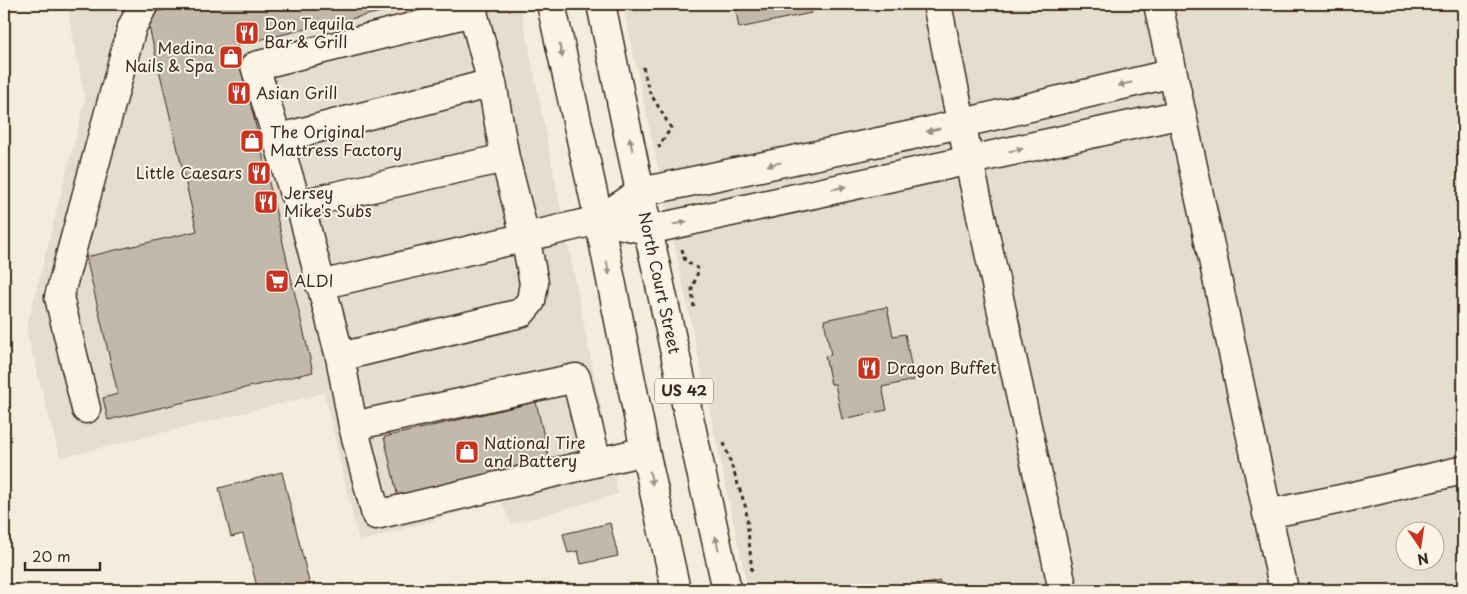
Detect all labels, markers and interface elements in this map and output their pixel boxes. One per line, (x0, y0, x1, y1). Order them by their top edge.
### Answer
place label: Don Tequila Bar & Grill (264, 11, 355, 53)
restaurant icon: Don Tequila Bar & Grill (234, 20, 260, 46)
place label: Medina Nails & Spa (125, 35, 214, 77)
shop icon: Medina Nails & Spa (218, 44, 244, 70)
one-way arrow (558, 44, 566, 60)
restaurant icon: Asian Grill (226, 80, 252, 106)
place label: Asian Grill (256, 80, 337, 104)
one-way arrow (1118, 80, 1133, 88)
place label: The Original Mattress Factory (270, 119, 402, 161)
one-way arrow (926, 126, 941, 134)
shop icon: The Original Mattress Factory (239, 128, 265, 154)
one-way arrow (626, 135, 634, 151)
one-way arrow (1009, 146, 1024, 154)
place label: Little Caesars (136, 160, 242, 184)
restaurant icon: Little Caesars (246, 160, 272, 186)
one-way arrow (766, 160, 782, 168)
place label: Jersey Mike's Subs (284, 180, 372, 222)
one-way arrow (832, 184, 848, 192)
restaurant icon: Jersey Mike's Subs (253, 189, 279, 215)
street label: North Court Street (634, 209, 688, 356)
one-way arrow (673, 219, 688, 227)
one-way arrow (604, 260, 612, 275)
supermarket icon: ALDI (264, 268, 290, 294)
place label: ALDI (294, 268, 334, 292)
restaurant icon: Dragon Buffet (856, 355, 882, 381)
place label: Dragon Buffet (886, 355, 997, 379)
road number: US 42 (655, 378, 713, 404)
place label: National Tire and Battery (484, 430, 586, 472)
shop icon: National Tire and Battery (454, 439, 480, 465)
one-way arrow (647, 471, 655, 486)
north arrow (1394, 522, 1444, 572)
one-way arrow (713, 535, 721, 550)
scale bar (25, 539, 100, 571)
text: 20 m (32, 544, 71, 567)
text: N (1415, 548, 1431, 571)

